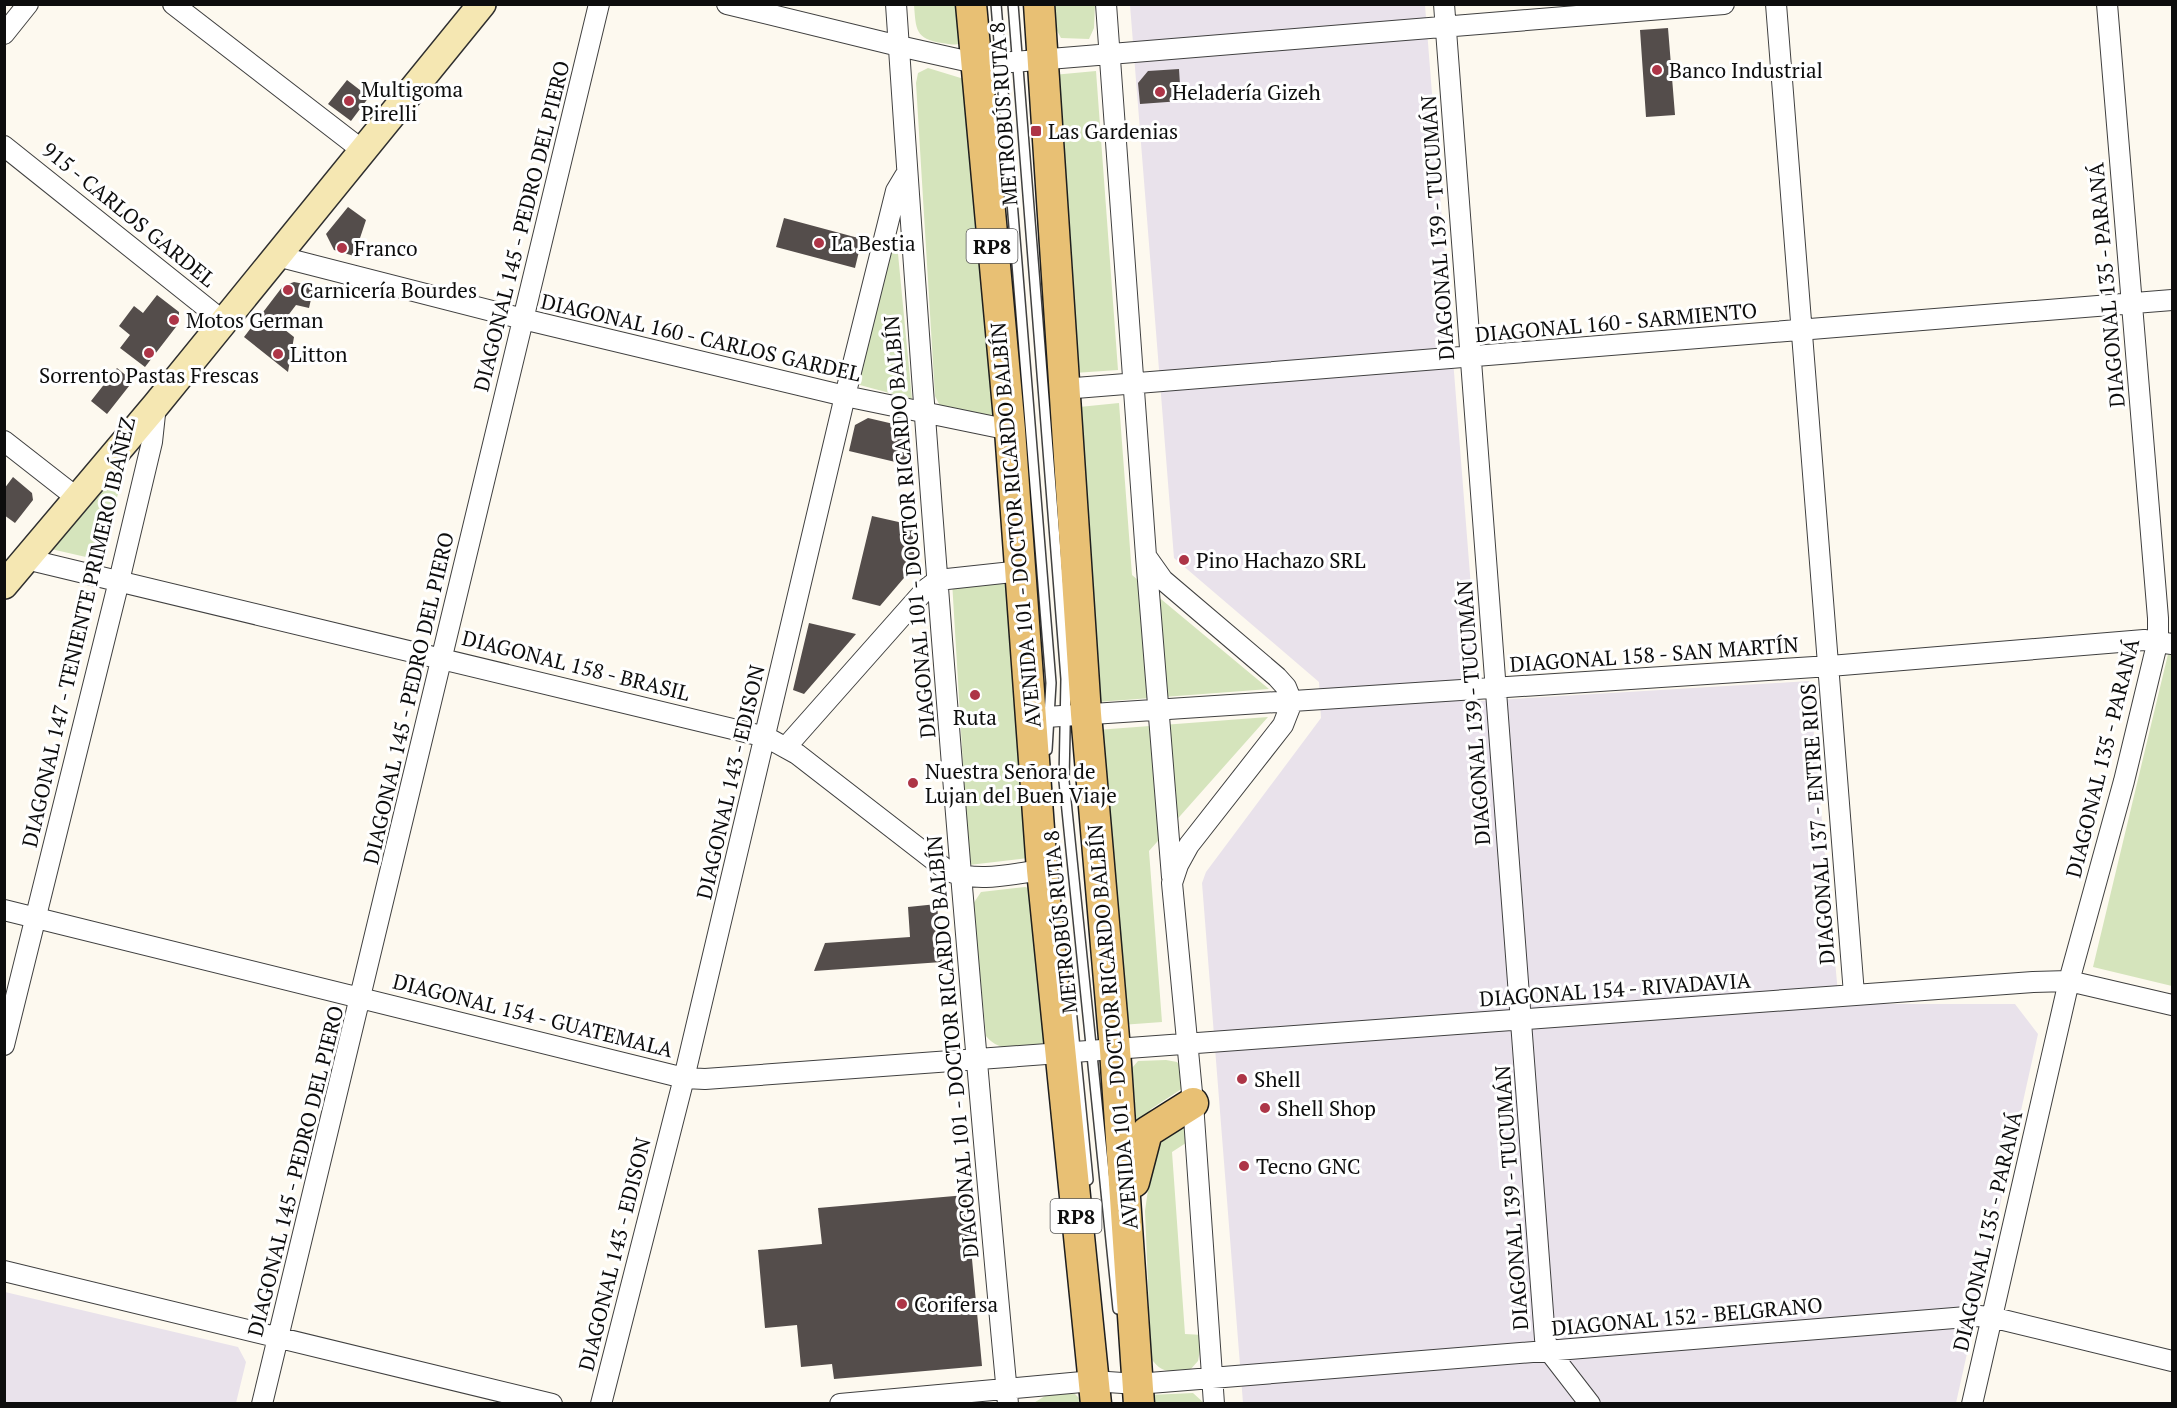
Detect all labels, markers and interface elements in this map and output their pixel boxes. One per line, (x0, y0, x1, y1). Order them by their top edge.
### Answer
street label: METROBÚS RUTA 8 (983, 21, 1023, 207)
place label: Banco Industrial (1669, 56, 1823, 84)
street label: DIAGONAL 145 - PEDRO DEL PIERO (466, 58, 576, 394)
marker: Banco Industrial (1650, 63, 1664, 77)
place label: Multigoma Pirelli (361, 75, 463, 127)
place label: Heladería Gizeh (1172, 78, 1321, 106)
marker: Heladería Gizeh (1153, 85, 1167, 99)
marker: Multigoma Pirelli (342, 94, 356, 108)
street label: DIAGONAL 139 - TUCUMÁN (1414, 95, 1460, 361)
place label: Las Gardenias (1048, 117, 1178, 145)
marker: Las Gardenias (1029, 124, 1043, 138)
street label: 915 - CARLOS GARDEL (36, 135, 222, 293)
street label: DIAGONAL 135 - PARANÁ (2081, 161, 2131, 409)
place label: La Bestia (831, 229, 916, 257)
road number: RP8 (966, 229, 1018, 263)
place label: Franco (354, 234, 418, 262)
marker: La Bestia (812, 236, 826, 250)
marker: Franco (335, 241, 349, 255)
place label: Carnicería Bourdes (300, 276, 477, 304)
marker: Carnicería Bourdes (281, 283, 295, 297)
street label: DIAGONAL 160 - CARLOS GARDEL (538, 287, 864, 388)
street label: DIAGONAL 160 - SARMIENTO (1474, 296, 1758, 348)
place label: Motos German (186, 306, 324, 334)
marker: Motos German (167, 313, 181, 327)
street label: DIAGONAL 101 - DOCTOR RICARDO BALBÍN (877, 314, 941, 740)
street label: AVENIDA 101 - DOCTOR RICARDO BALBÍN (983, 321, 1047, 729)
place label: Litton (290, 340, 348, 368)
marker: Sorrento Pastas Frescas (142, 346, 156, 360)
marker: Litton (271, 347, 285, 361)
place label: Sorrento Pastas Frescas (39, 361, 259, 389)
street label: DIAGONAL 147 - TENIENTE PRIMERO IBÁÑEZ (15, 414, 141, 850)
street label: DIAGONAL 145 - PEDRO DEL PIERO (356, 529, 460, 867)
place label: Pino Hachazo SRL (1196, 546, 1366, 574)
marker: Pino Hachazo SRL (1177, 553, 1191, 567)
street label: DIAGONAL 139 - TUCUMÁN (1450, 580, 1496, 846)
street label: DIAGONAL 158 - BRASIL (459, 623, 693, 707)
street label: DIAGONAL 158 - SAN MARTÍN (1509, 630, 1799, 678)
street label: DIAGONAL 135 - PARANÁ (2059, 635, 2145, 881)
street label: DIAGONAL 143 - EDISON (689, 662, 771, 902)
street label: DIAGONAL 137 - ENTRE RIOS (1793, 683, 1841, 965)
marker: Ruta (968, 688, 982, 702)
place label: Ruta (953, 703, 997, 731)
place label: Nuestra Señora de Lujan del Buen Viaje (925, 757, 1117, 809)
marker: Nuestra Señora de Lujan del Buen Viaje (906, 776, 920, 790)
street label: AVENIDA 101 - DOCTOR RICARDO BALBÍN (1080, 823, 1144, 1231)
street label: METROBÚS RUTA 8 (1036, 829, 1084, 1015)
street label: DIAGONAL 101 - DOCTOR RICARDO BALBÍN (920, 834, 984, 1260)
street label: DIAGONAL 154 - RIVADAVIA (1478, 965, 1752, 1012)
street label: DIAGONAL 154 - GUATEMALA (390, 967, 677, 1064)
street label: DIAGONAL 145 - PEDRO DEL PIERO (240, 1003, 350, 1339)
place label: Shell (1254, 1065, 1301, 1093)
street label: DIAGONAL 139 - TUCUMÁN (1488, 1065, 1534, 1331)
marker: Shell (1235, 1072, 1249, 1086)
place label: Shell Shop (1277, 1094, 1376, 1122)
marker: Shell Shop (1258, 1101, 1272, 1115)
street label: DIAGONAL 135 - PARANÁ (1946, 1108, 2028, 1354)
street label: DIAGONAL 143 - EDISON (571, 1134, 657, 1374)
place label: Tecno GNC (1256, 1152, 1361, 1180)
marker: Tecno GNC (1237, 1159, 1251, 1173)
road number: RP8 (1050, 1199, 1102, 1233)
place label: Corifersa (914, 1290, 999, 1318)
street label: DIAGONAL 152 - BELGRANO (1550, 1290, 1824, 1342)
marker: Corifersa (895, 1297, 909, 1311)

